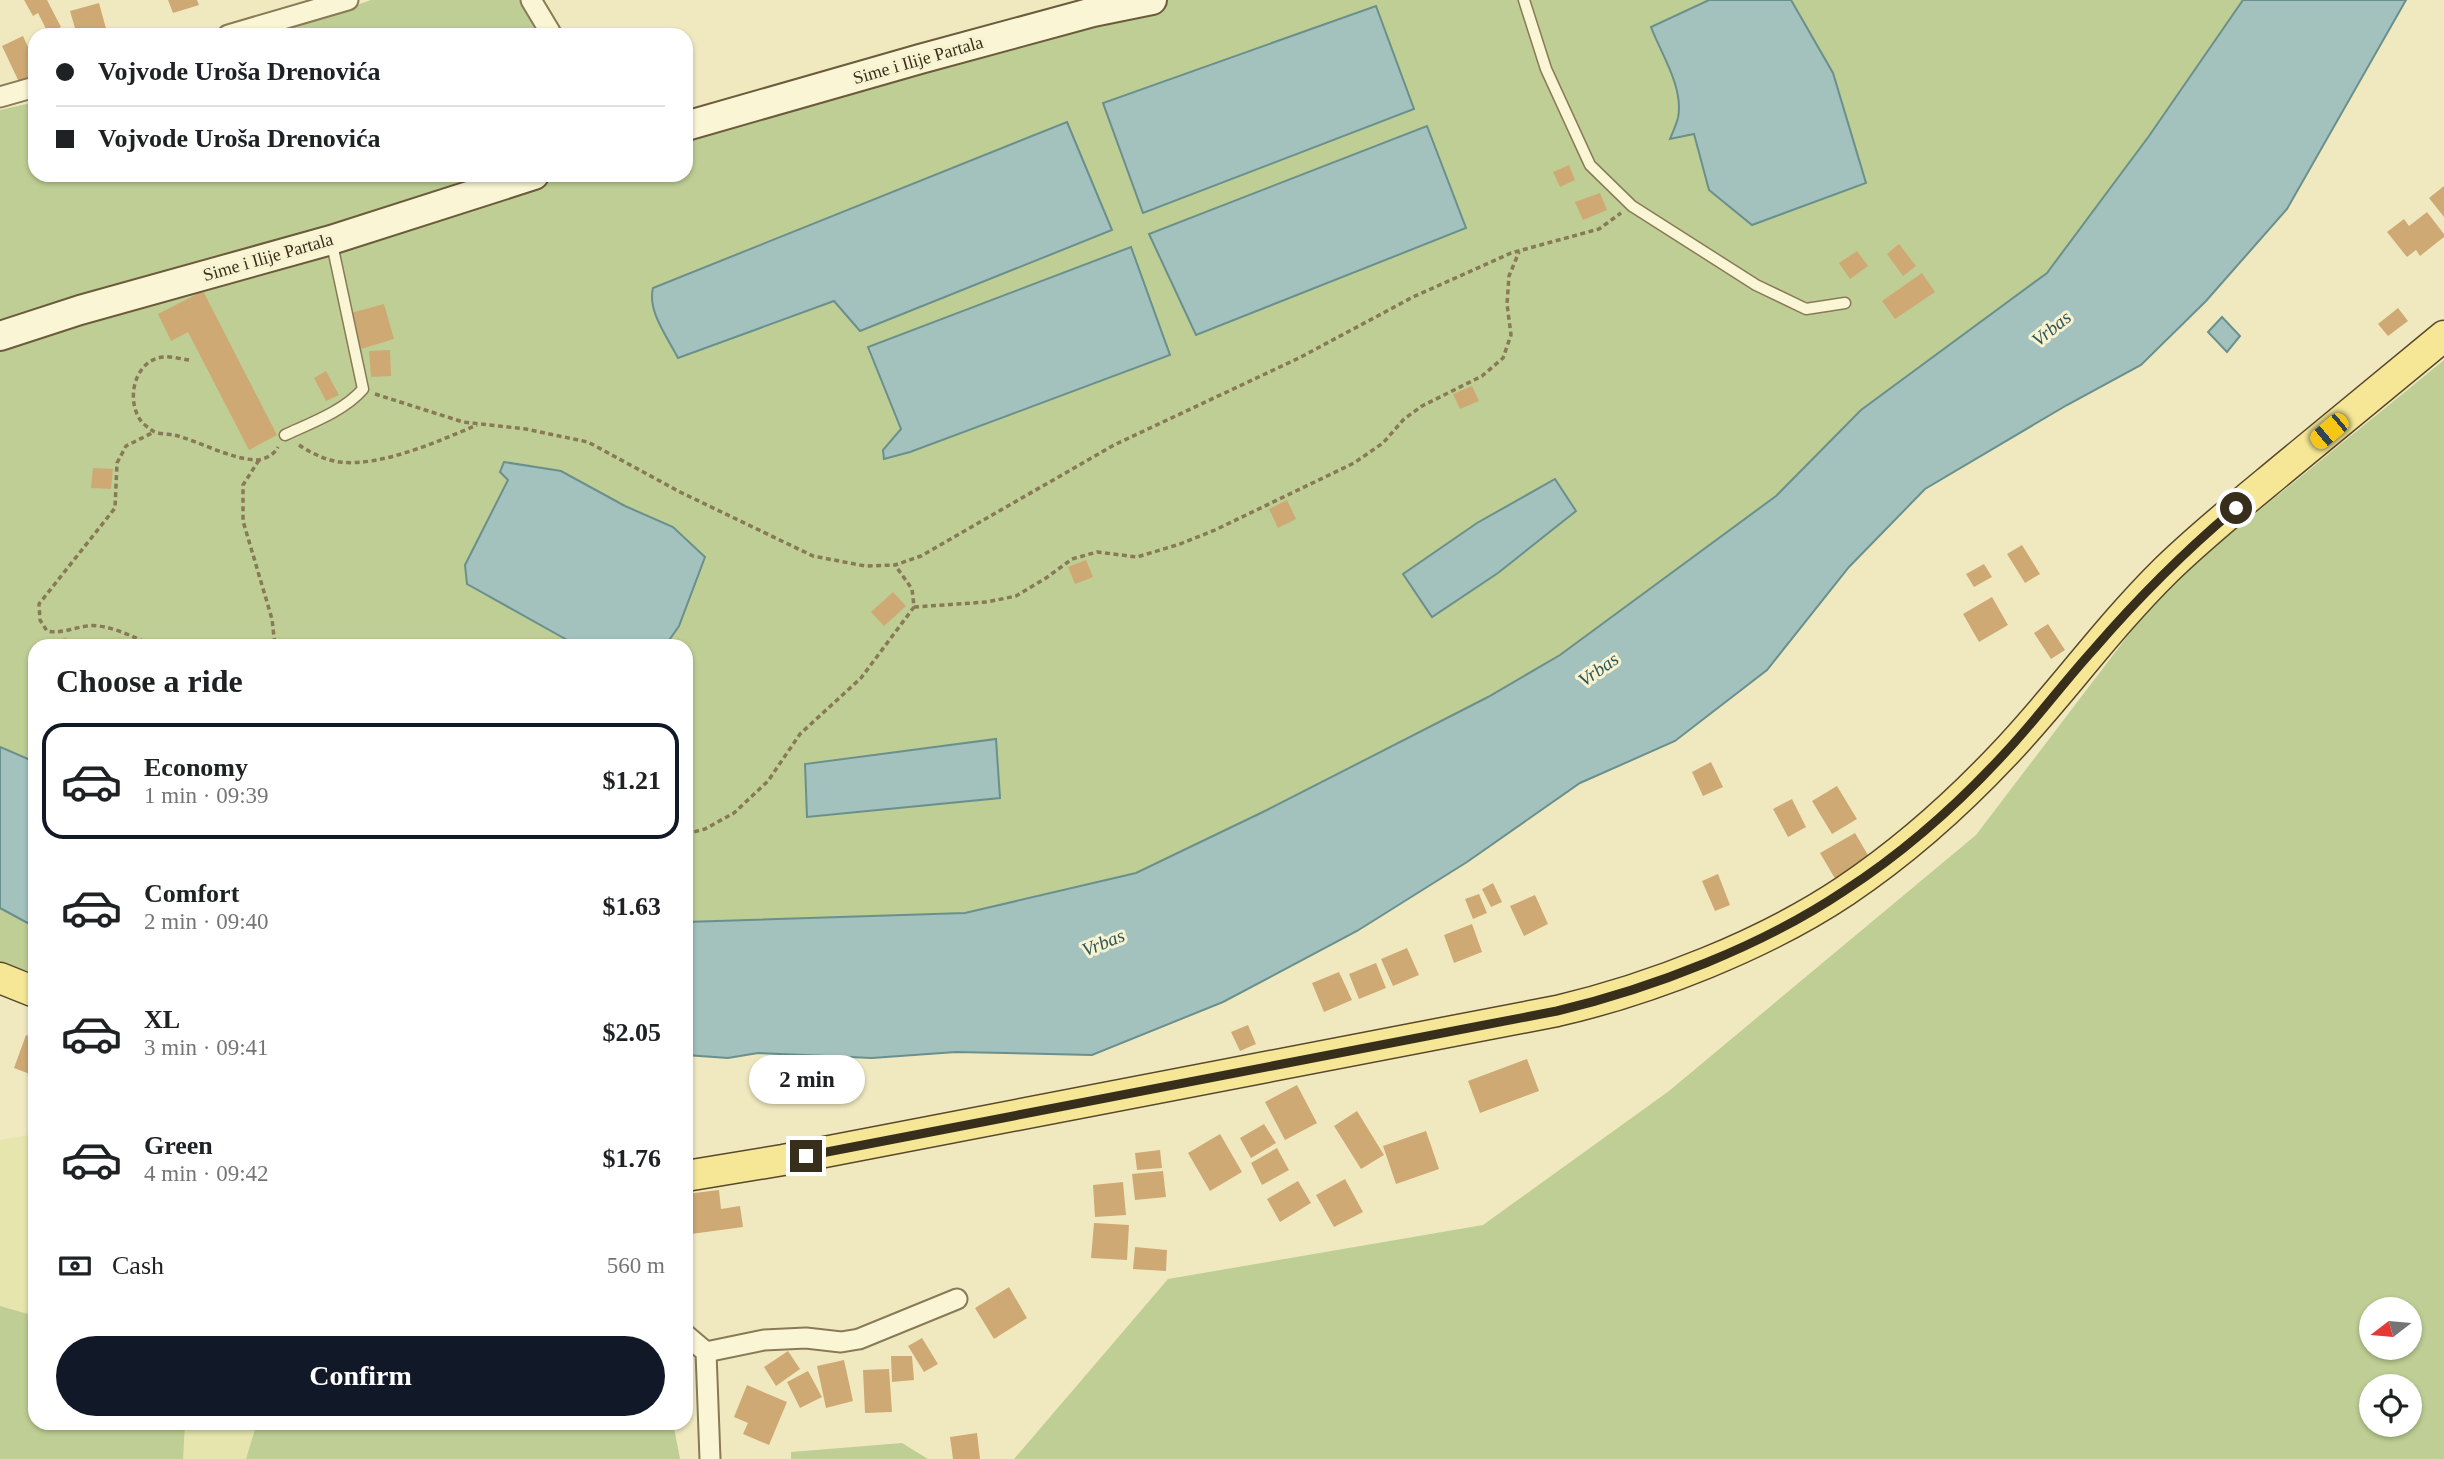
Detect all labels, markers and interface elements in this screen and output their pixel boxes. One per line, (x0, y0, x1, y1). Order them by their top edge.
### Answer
street label: Sime i Ilije Partala (851, 32, 985, 88)
text: Vojvode Uroša Drenovića (98, 57, 381, 86)
text: Vojvode Uroša Drenovića (98, 124, 381, 153)
street label: Sime i Ilije Partala (201, 229, 335, 285)
water label: Vrbas (2028, 306, 2075, 350)
car (2307, 409, 2352, 453)
route start (2220, 492, 2252, 524)
water label: Vrbas (1574, 648, 1622, 691)
text: Choose a ride (56, 663, 243, 699)
icon: car (60, 750, 123, 813)
text: Economy (144, 753, 248, 782)
text: $1.21 (603, 766, 661, 795)
text: 1 min · 09:39 (144, 783, 269, 808)
icon: car (60, 876, 123, 939)
text: Comfort (144, 879, 239, 908)
text: $1.63 (603, 892, 661, 921)
text: 2 min · 09:40 (144, 909, 269, 934)
water label: Vrbas (1079, 924, 1128, 960)
icon: car (60, 1002, 123, 1065)
text: XL (144, 1005, 180, 1034)
text: $2.05 (603, 1018, 661, 1047)
text: 3 min · 09:41 (144, 1035, 269, 1060)
callout: 2 min (748, 1054, 864, 1104)
text: 2 min (779, 1067, 835, 1092)
icon: car (60, 1128, 123, 1191)
text: Green (144, 1131, 213, 1160)
route end (790, 1140, 822, 1172)
text: $1.76 (603, 1144, 661, 1173)
text: 4 min · 09:42 (144, 1161, 269, 1186)
icon: cash (56, 1247, 94, 1285)
text: Cash (112, 1251, 164, 1280)
text: 560 m (607, 1253, 665, 1278)
north arrow (2359, 1297, 2422, 1360)
map controls (2359, 1297, 2422, 1437)
button: Confirm (56, 1336, 665, 1416)
button: locate (2359, 1374, 2422, 1437)

